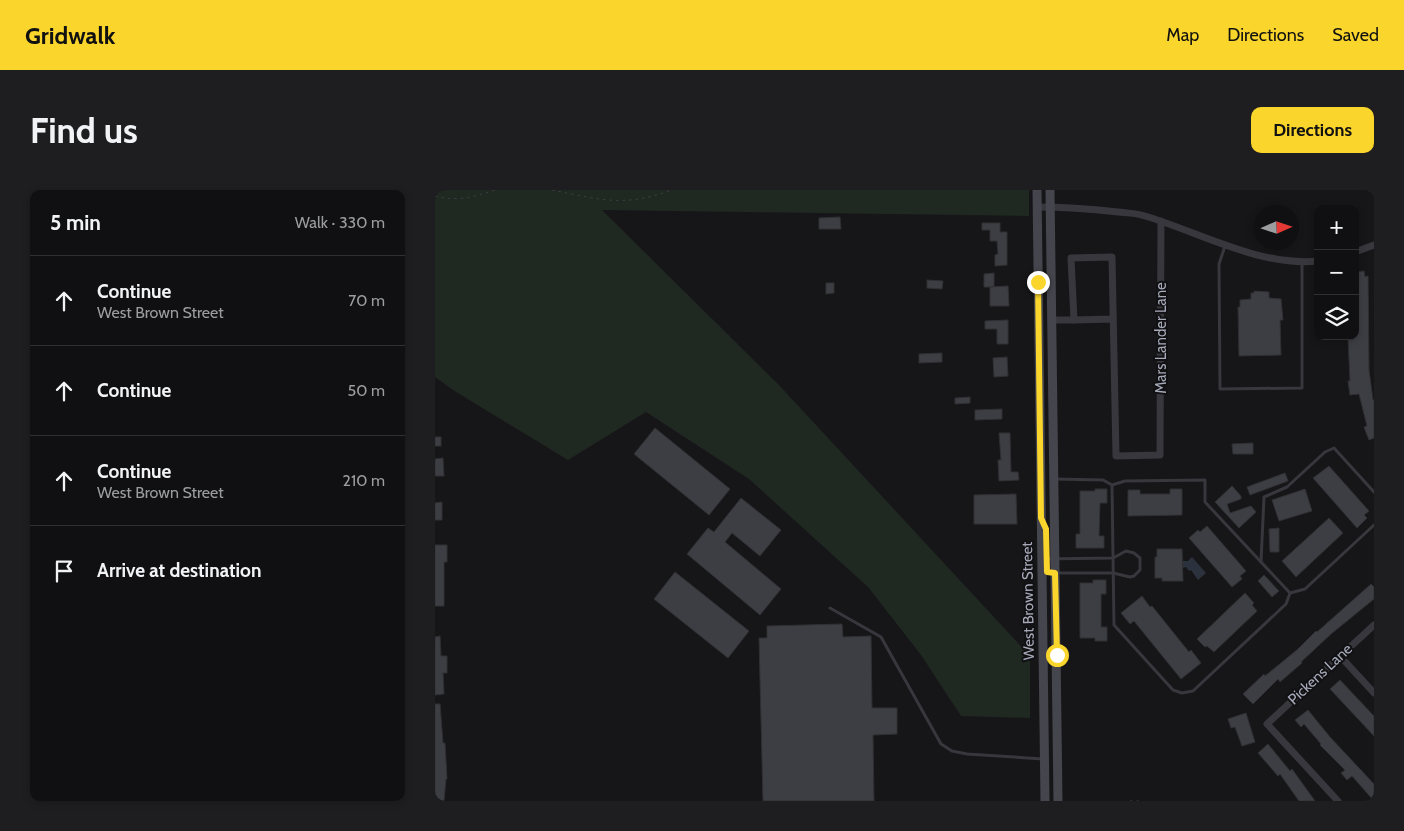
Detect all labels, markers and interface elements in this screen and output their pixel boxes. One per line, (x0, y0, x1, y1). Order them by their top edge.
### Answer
text: Gridwalk (25, 21, 115, 50)
text: Map (1166, 24, 1199, 46)
text: Directions (1227, 24, 1304, 46)
text: Saved (1332, 24, 1379, 46)
button: Directions (1251, 107, 1374, 153)
text: Find us (30, 109, 138, 152)
north arrow (1254, 205, 1299, 250)
map controls (1314, 205, 1359, 340)
button: + (1314, 205, 1359, 250)
text: 5 min (50, 210, 101, 235)
text: Walk · 330 m (295, 213, 385, 232)
button: − (1314, 250, 1359, 295)
route end (1027, 271, 1050, 294)
text: Continue (97, 280, 171, 303)
street label: Mars Lander Lane (1152, 282, 1170, 394)
icon: ahead (50, 287, 78, 315)
text: 70 m (348, 291, 385, 310)
button: layers (1314, 295, 1359, 340)
text: West Brown Street (97, 303, 224, 322)
icon: ahead (50, 377, 78, 405)
text: Continue (97, 379, 171, 402)
text: 50 m (348, 381, 385, 400)
text: Continue (97, 460, 171, 483)
icon: ahead (50, 467, 78, 495)
text: 210 m (343, 471, 385, 490)
text: West Brown Street (97, 483, 224, 502)
street label: West Brown Street (1018, 542, 1038, 660)
icon: arrive (50, 557, 78, 585)
text: Arrive at destination (97, 559, 261, 582)
street label: Pickens Lane (1284, 639, 1356, 708)
route start (1046, 644, 1069, 667)

